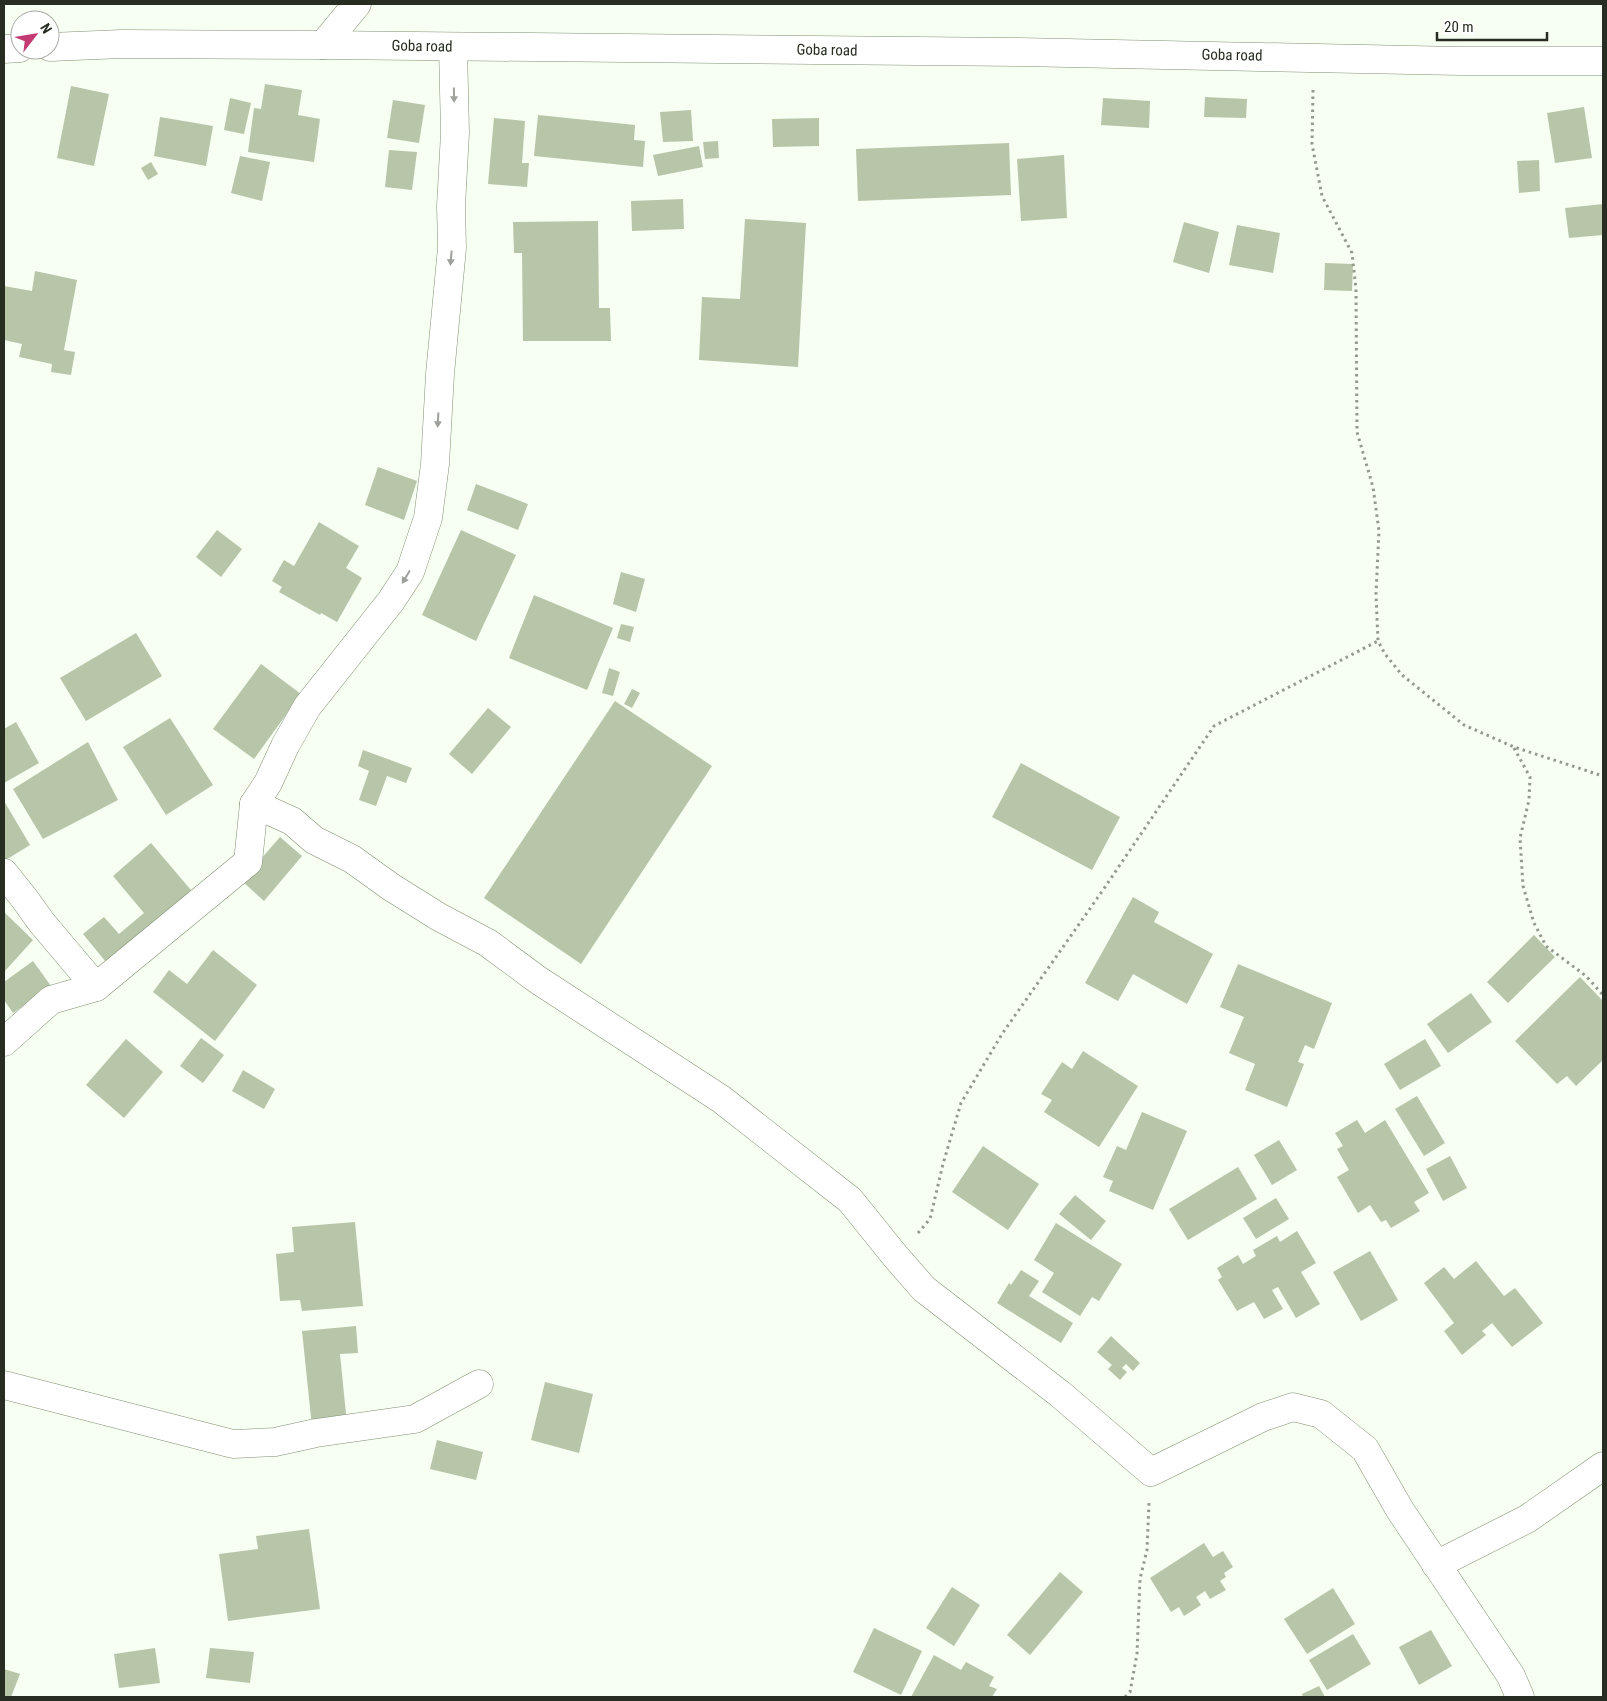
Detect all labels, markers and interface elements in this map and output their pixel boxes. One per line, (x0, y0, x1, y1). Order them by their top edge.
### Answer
north arrow (10, 10, 60, 60)
scale bar (1437, 10, 1547, 42)
text: 20 m (1444, 18, 1474, 36)
text: N (37, 21, 55, 36)
street label: Goba road (391, 36, 453, 56)
street label: Goba road (796, 40, 858, 60)
street label: Goba road (1201, 45, 1263, 65)
one-way arrow (451, 88, 459, 104)
one-way arrow (447, 250, 455, 266)
one-way arrow (433, 412, 441, 428)
one-way arrow (401, 571, 410, 584)

